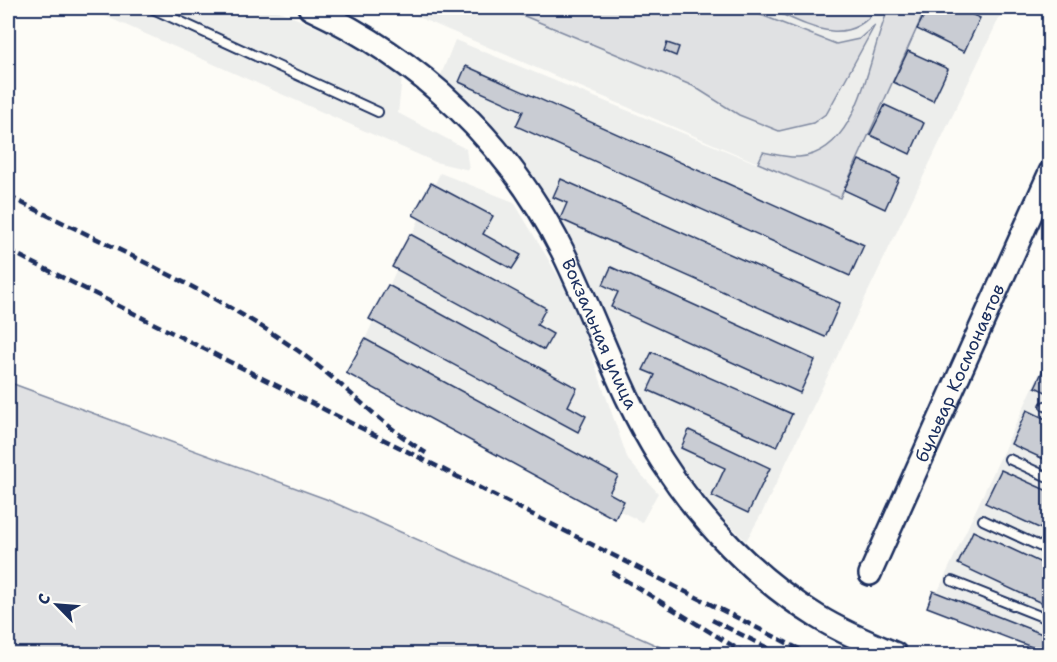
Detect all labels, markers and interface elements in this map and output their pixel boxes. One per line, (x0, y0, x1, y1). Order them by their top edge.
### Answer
street label: Вокзальная улица (556, 254, 643, 413)
street label: бульвар Космонавтов (909, 280, 1010, 466)
north arrow (27, 575, 87, 635)
text: С (32, 590, 56, 608)

